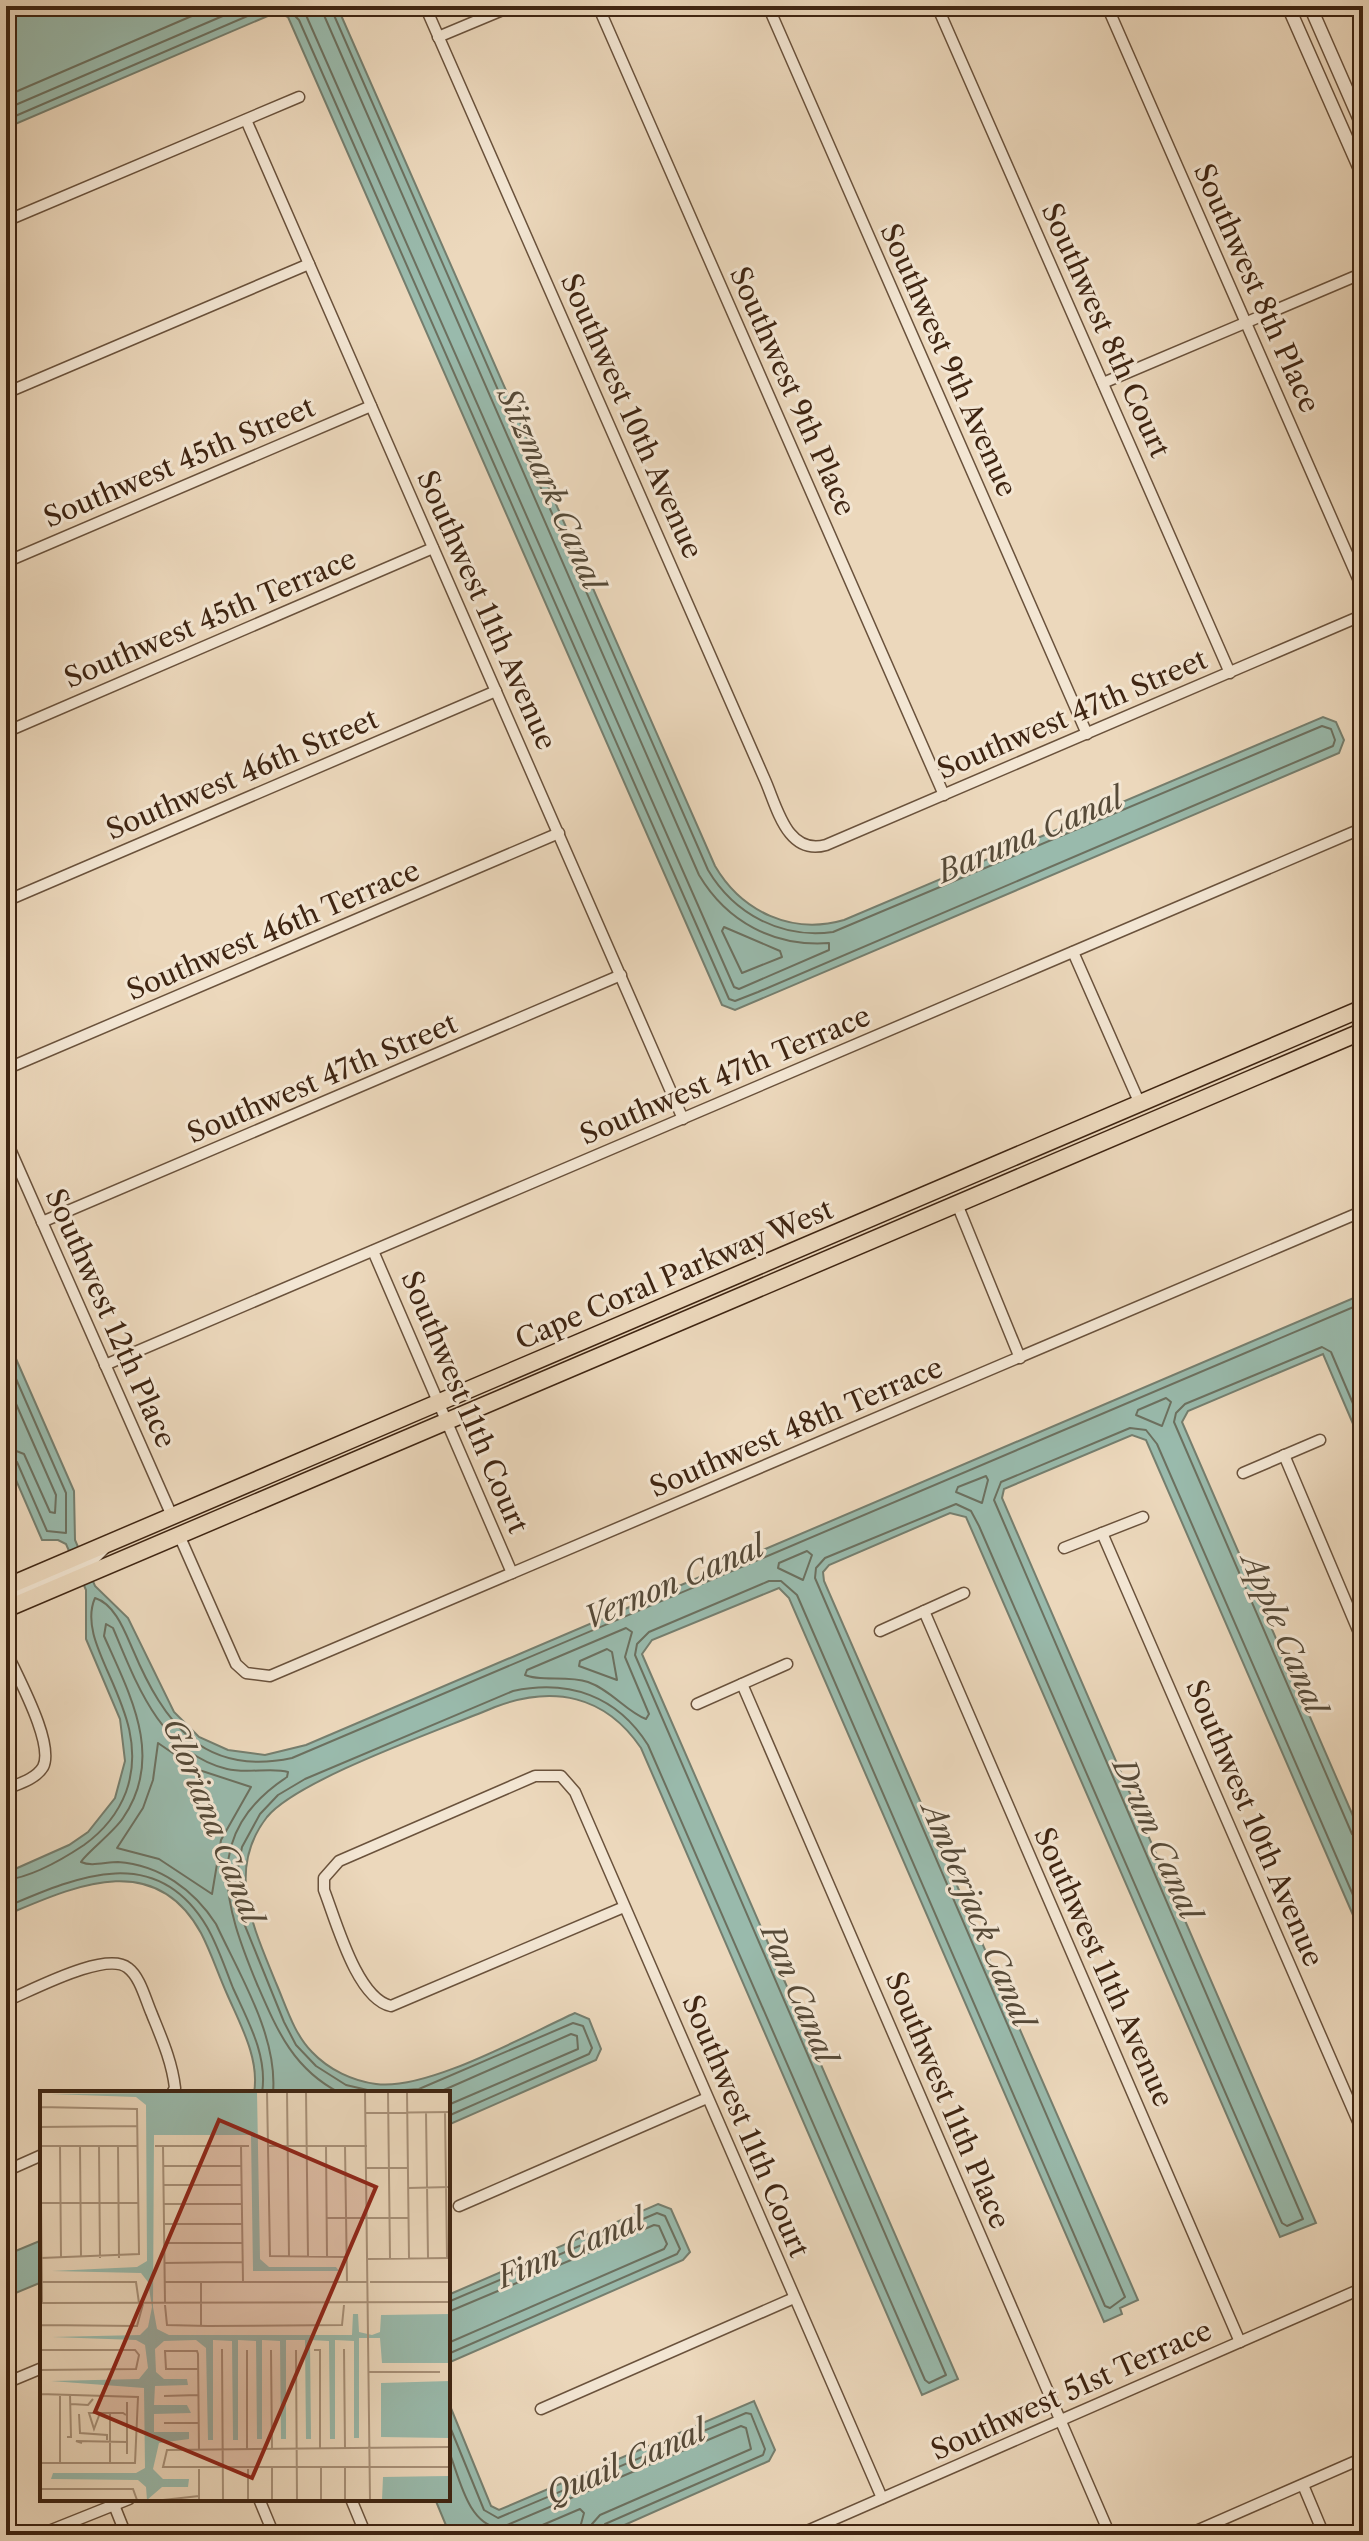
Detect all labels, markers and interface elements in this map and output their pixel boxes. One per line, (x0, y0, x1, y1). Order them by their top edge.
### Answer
street label: Southwest 8th Place (1187, 158, 1327, 418)
street label: Southwest 8th Court (1035, 198, 1177, 462)
street label: Southwest 9th Avenue (873, 218, 1025, 502)
street label: Southwest 9th Place (723, 261, 863, 521)
street label: Southwest 10th Avenue (554, 268, 710, 564)
water label: Sitzmark Canal (489, 380, 614, 599)
street label: Southwest 45th Street (38, 389, 320, 535)
street label: Southwest 11th Avenue (410, 465, 564, 755)
street label: Southwest 45th Terrace (59, 541, 361, 695)
street label: Southwest 47th Street (932, 642, 1212, 786)
street label: Southwest 46th Street (101, 701, 383, 847)
water label: Baruna Canal (930, 778, 1131, 892)
street label: Southwest 46th Terrace (122, 853, 424, 1007)
street label: Southwest 47th Terrace (575, 998, 875, 1152)
street label: Southwest 47th Street (182, 1006, 462, 1150)
street label: Southwest 12th Place (39, 1183, 183, 1453)
street label: Cape Coral Parkway West (510, 1192, 838, 1356)
street label: Southwest 11th Court (394, 1266, 536, 1538)
street label: Southwest 48th Terrace (644, 1350, 948, 1504)
water label: Vernon Canal (578, 1526, 773, 1637)
water label: Apple Canal (1232, 1544, 1336, 1723)
street label: Southwest 10th Avenue (1179, 1675, 1331, 1971)
water label: Gloriana Canal (155, 1713, 272, 1932)
water label: Drum Canal (1104, 1751, 1210, 1929)
water label: Amberjack Canal (912, 1793, 1043, 2036)
street label: Southwest 11th Avenue (1027, 1822, 1181, 2112)
water label: Pan Canal (752, 1917, 846, 2072)
street label: Southwest 11th Place (878, 1966, 1018, 2234)
street label: Southwest 11th Court (675, 1990, 817, 2262)
inset map (40, 2091, 450, 2501)
water label: Finn Canal (490, 2199, 654, 2297)
street label: Southwest 51st Terrace (925, 2313, 1217, 2467)
water label: Quail Canal (540, 2410, 715, 2512)

